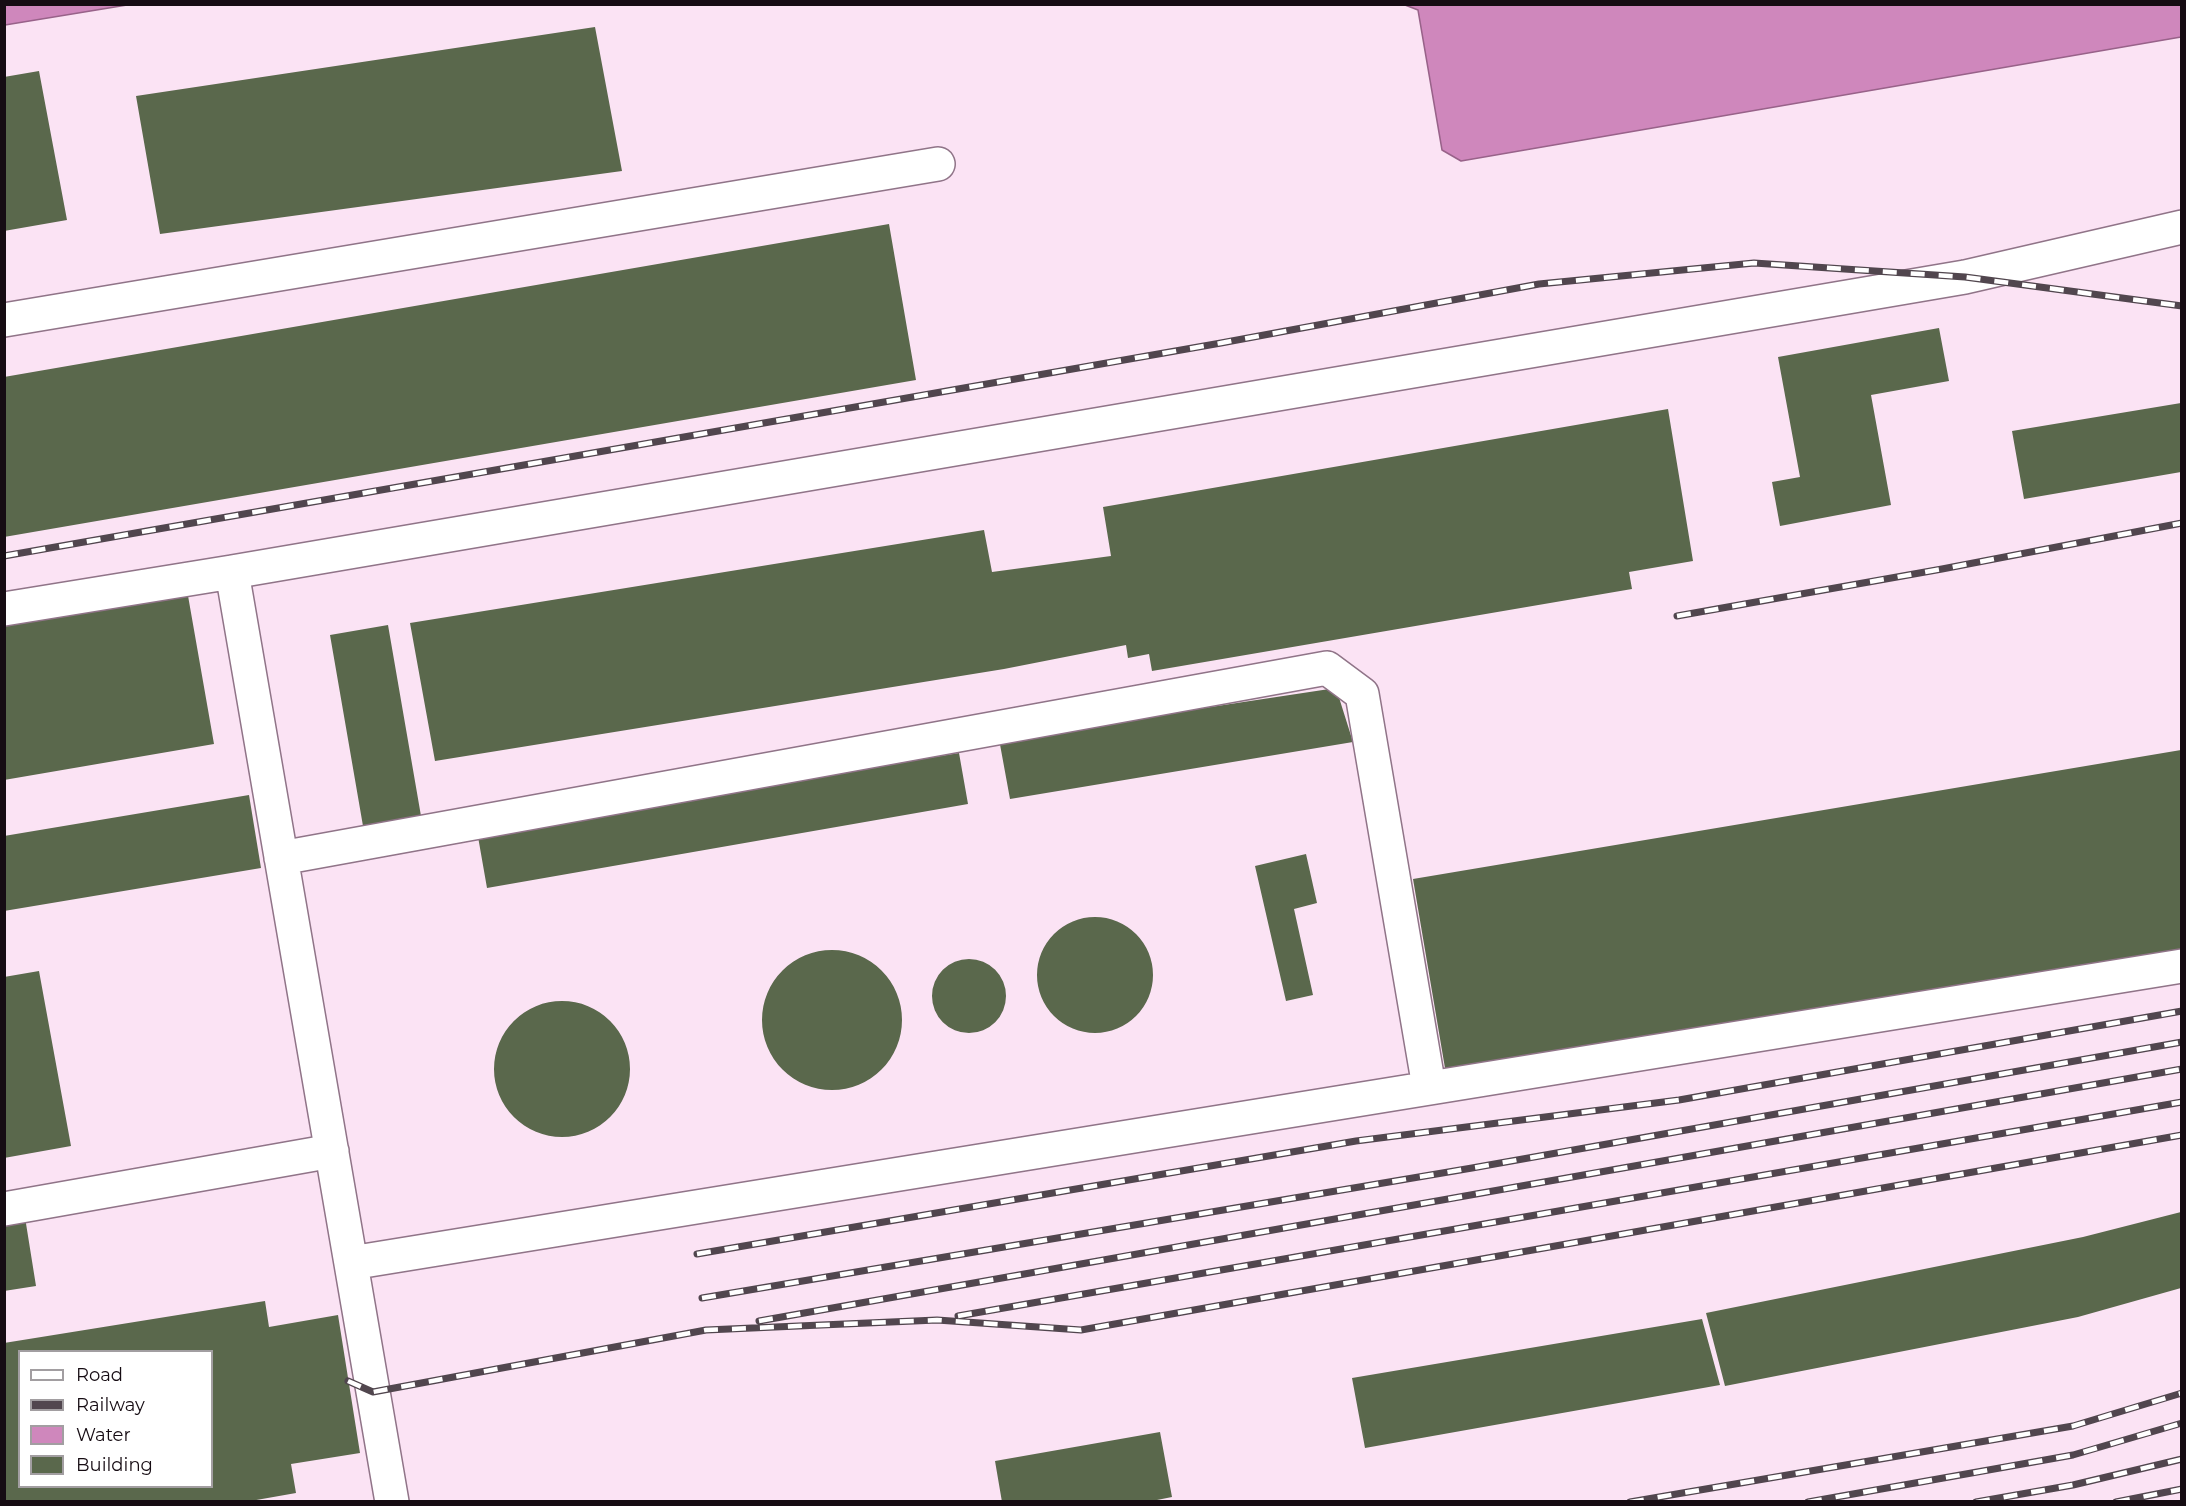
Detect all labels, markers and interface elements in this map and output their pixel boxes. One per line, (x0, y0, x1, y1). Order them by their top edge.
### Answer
legend (18, 1350, 213, 1488)
text: Road (76, 1364, 123, 1386)
text: Railway (76, 1394, 145, 1416)
text: Water (76, 1424, 131, 1446)
text: Building (76, 1454, 153, 1476)

